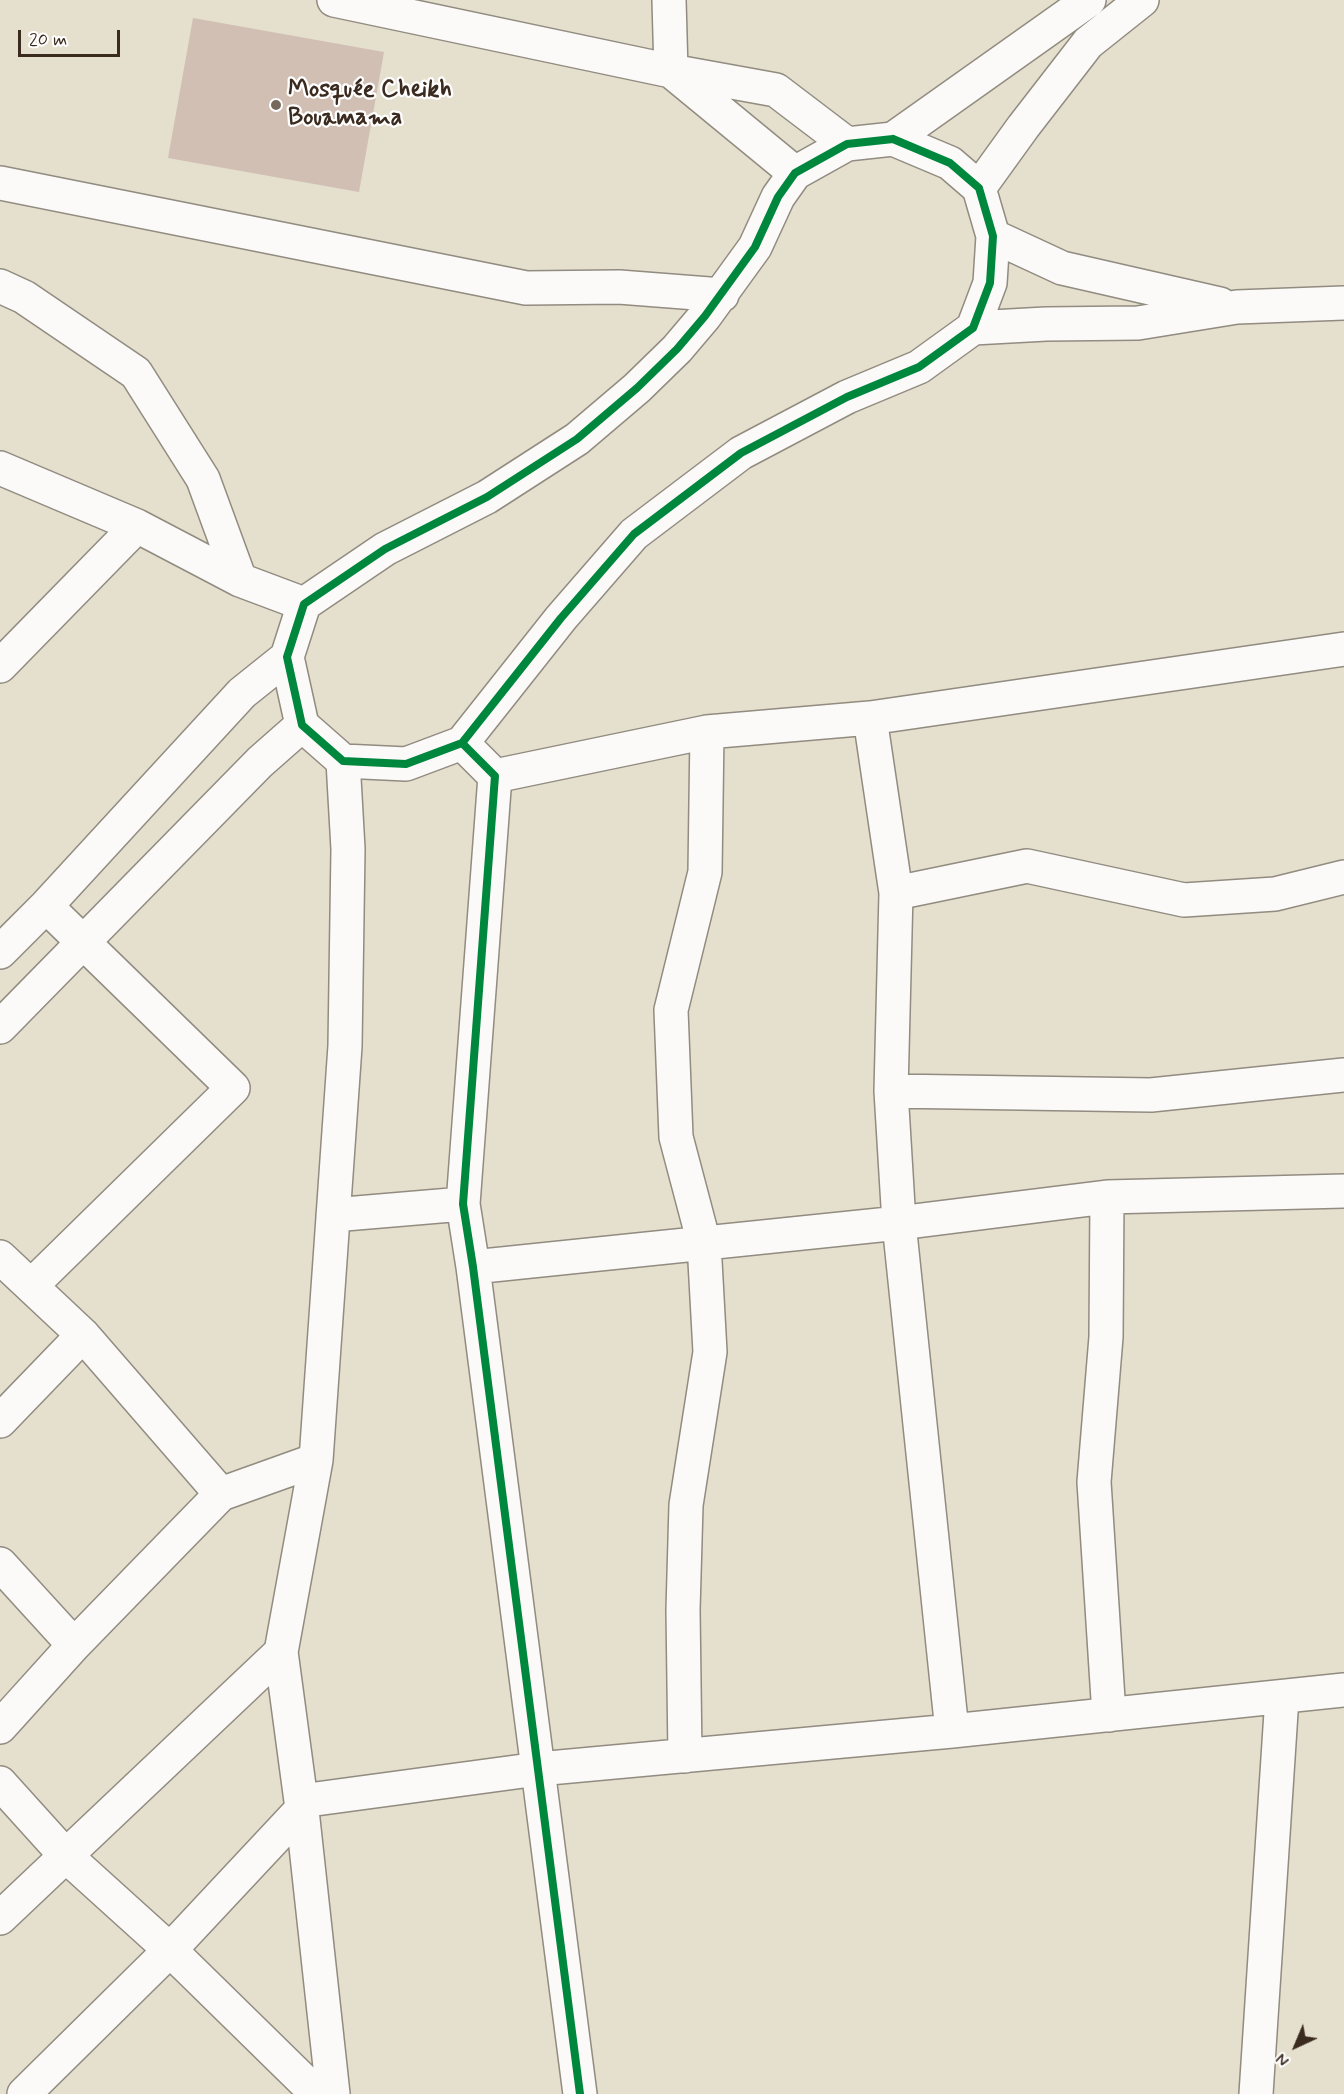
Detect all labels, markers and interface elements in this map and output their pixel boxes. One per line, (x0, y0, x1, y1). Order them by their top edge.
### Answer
scale bar (21, 18, 123, 56)
text: 20 m (29, 28, 67, 52)
place label: Mosquée Cheikh Bouamama (288, 77, 452, 133)
marker: Mosquée Cheikh Bouamama (269, 98, 283, 112)
north arrow (1266, 2016, 1326, 2076)
text: N (1272, 2048, 1294, 2071)

